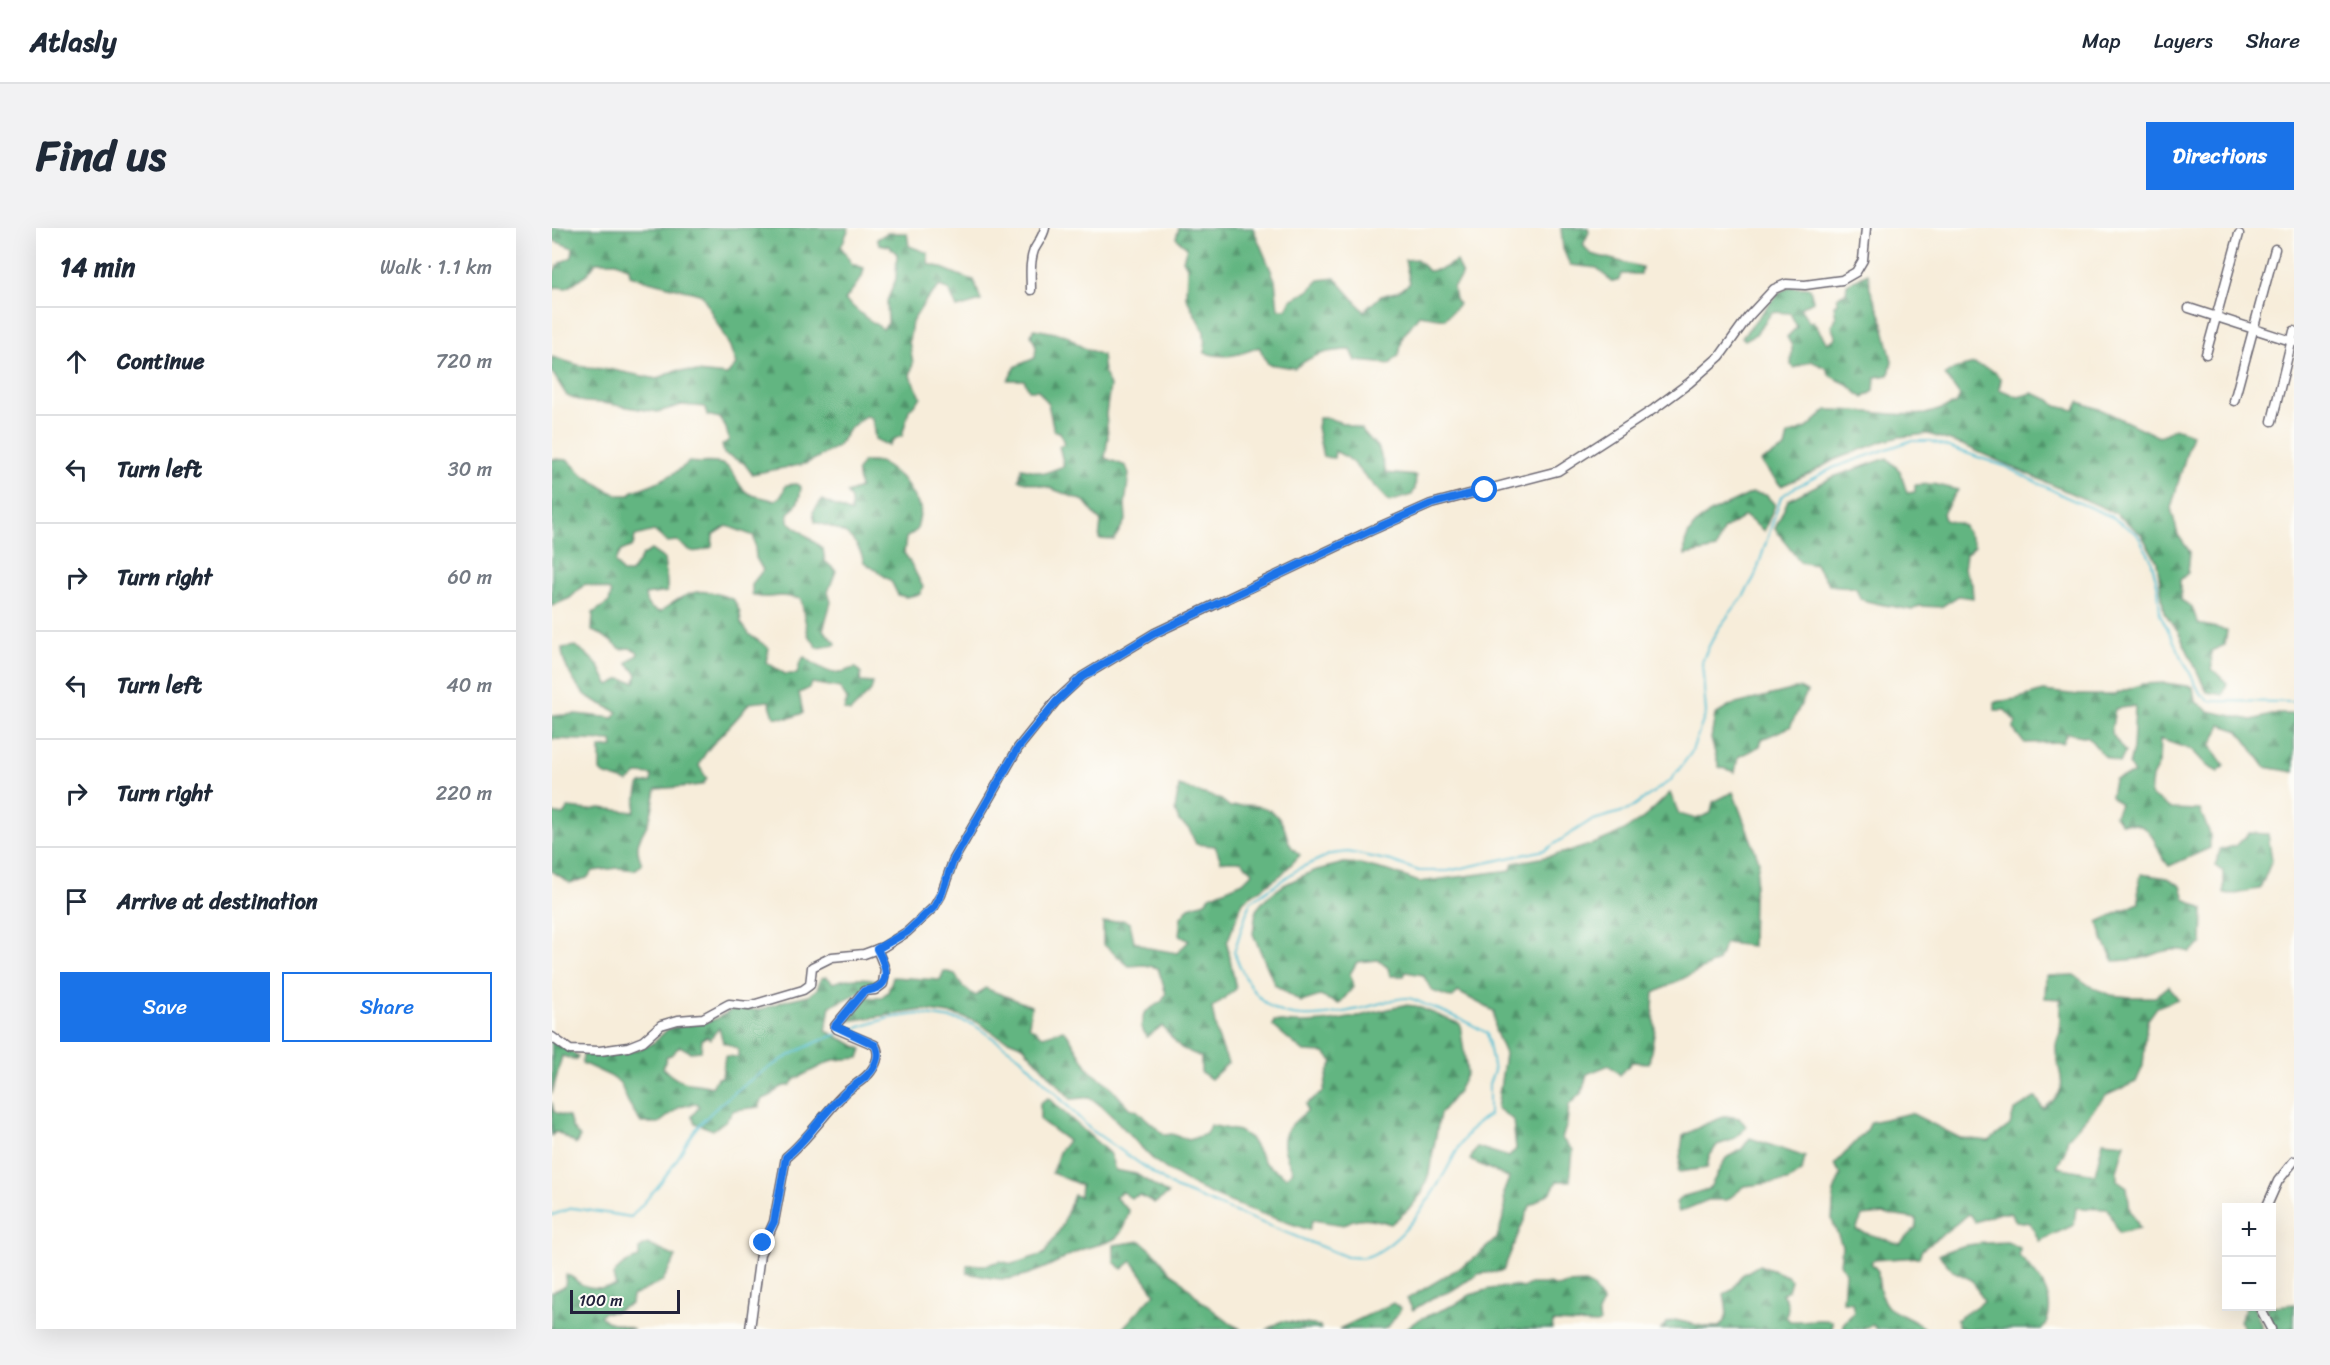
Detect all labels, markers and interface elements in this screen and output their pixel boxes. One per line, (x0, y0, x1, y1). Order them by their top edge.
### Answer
text: Atlasly (30, 17, 117, 66)
text: Map (2082, 22, 2121, 60)
text: Layers (2154, 22, 2213, 60)
text: Share (2246, 22, 2300, 60)
text: Find us (36, 119, 166, 193)
button: Directions (2146, 122, 2294, 190)
text: 14 min (60, 244, 135, 290)
text: Walk · 1.1 km (380, 250, 492, 285)
text: Continue (117, 342, 205, 381)
text: 720 m (436, 344, 492, 379)
icon: ahead (60, 345, 93, 378)
text: Turn left (117, 450, 202, 489)
text: 30 m (448, 452, 492, 487)
icon: left (60, 453, 93, 486)
route start (1471, 476, 1497, 502)
text: Turn right (117, 558, 212, 597)
text: 60 m (447, 560, 492, 595)
icon: right (60, 561, 93, 594)
text: Turn left (117, 666, 202, 705)
text: 40 m (446, 668, 492, 703)
icon: left (60, 669, 93, 702)
text: Turn right (117, 774, 212, 813)
text: 220 m (436, 776, 492, 811)
icon: right (60, 777, 93, 810)
text: Arrive at destination (117, 882, 318, 921)
icon: arrive (60, 885, 93, 918)
button: Save (60, 972, 270, 1042)
button: Share (282, 972, 492, 1042)
map controls (2222, 1203, 2276, 1311)
button: + (2222, 1203, 2276, 1257)
route end (749, 1229, 775, 1255)
button: − (2222, 1257, 2276, 1311)
text: 100 m (579, 1286, 623, 1315)
scale bar (570, 1287, 680, 1314)

